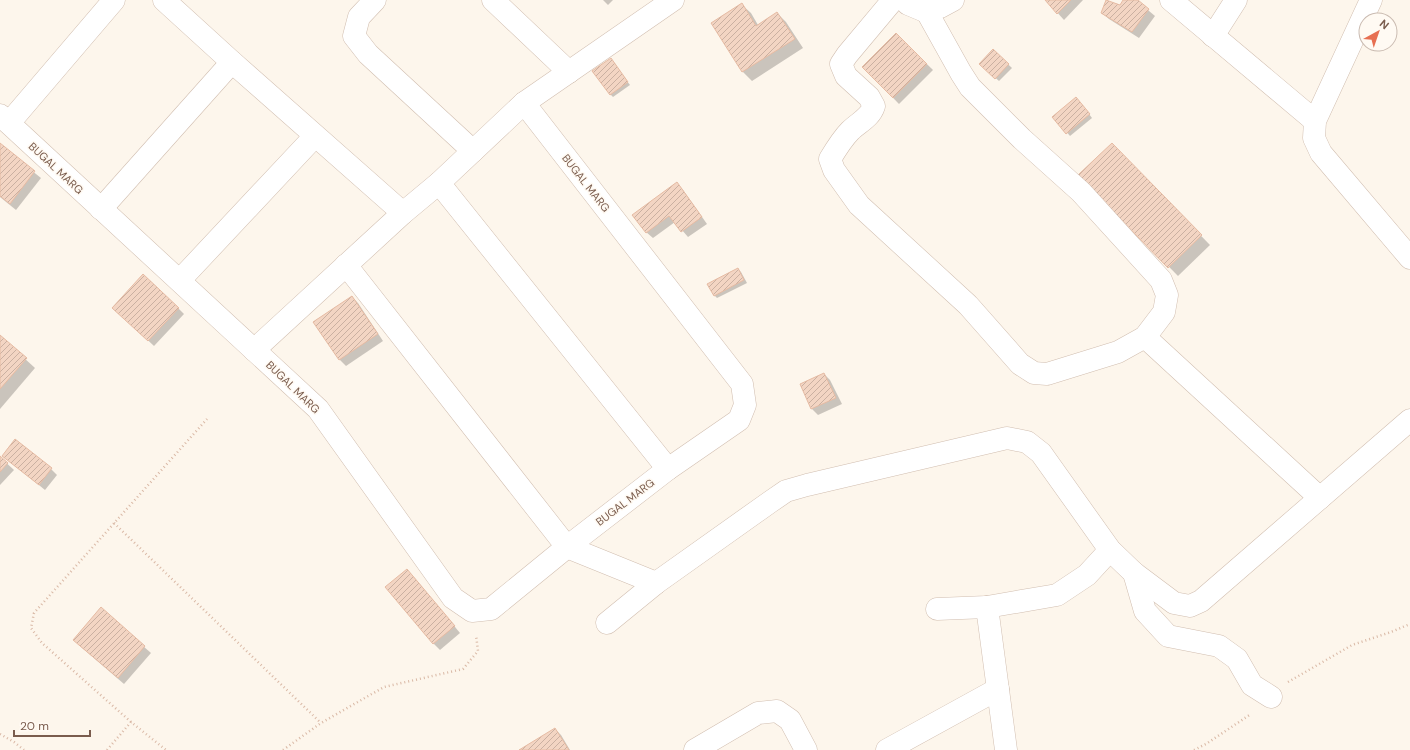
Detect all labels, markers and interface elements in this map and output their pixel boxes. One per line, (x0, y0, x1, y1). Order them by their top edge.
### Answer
north arrow (1358, 12, 1398, 52)
text: N (1377, 16, 1392, 32)
street label: BUGAL MARG (26, 139, 86, 197)
street label: BUGAL MARG (559, 151, 613, 215)
street label: BUGAL MARG (263, 358, 323, 416)
street label: BUGAL MARG (593, 475, 657, 529)
scale bar (14, 712, 90, 738)
text: 20 m (20, 718, 49, 734)

